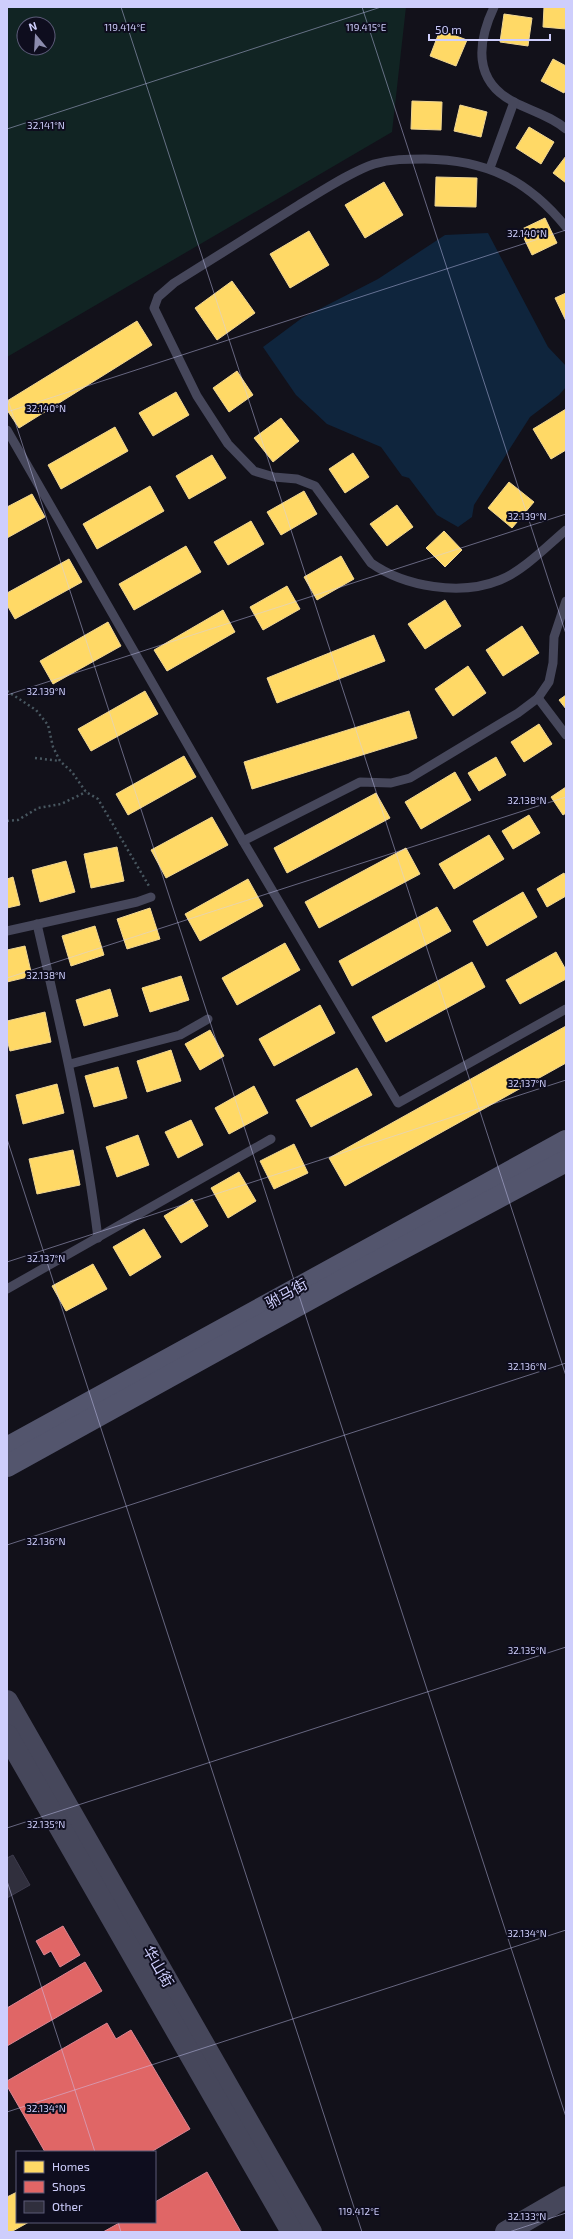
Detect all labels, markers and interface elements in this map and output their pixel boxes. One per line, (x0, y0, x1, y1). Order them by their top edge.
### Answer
north arrow (16, 16, 56, 56)
scale bar (429, 16, 550, 42)
text: N (27, 19, 39, 33)
text: 119.414°E (104, 21, 146, 33)
text: 119.415°E (346, 21, 387, 33)
text: 50 m (435, 22, 462, 36)
text: 32.141°N (27, 119, 65, 131)
text: 32.140°N (507, 227, 547, 239)
text: 32.140°N (26, 402, 66, 414)
text: 32.139°N (508, 510, 546, 522)
text: 32.139°N (27, 685, 65, 697)
text: 32.138°N (507, 794, 547, 806)
text: 32.138°N (26, 969, 66, 981)
text: 32.137°N (508, 1077, 546, 1089)
text: 32.137°N (27, 1252, 65, 1264)
street label: 驸马街 (262, 1274, 310, 1312)
text: 32.136°N (508, 1360, 546, 1372)
text: 32.136°N (27, 1535, 65, 1547)
text: 32.135°N (508, 1644, 546, 1656)
text: 32.135°N (27, 1818, 65, 1830)
text: 32.134°N (507, 1927, 547, 1939)
street label: 华山街 (140, 1942, 178, 1990)
text: 32.134°N (26, 2102, 66, 2114)
legend (16, 2151, 156, 2223)
text: Homes (52, 2159, 90, 2173)
text: Shops (52, 2179, 86, 2193)
text: Other (52, 2199, 83, 2213)
text: 119.412°E (339, 2205, 380, 2217)
text: 32.133°N (508, 2210, 546, 2222)

